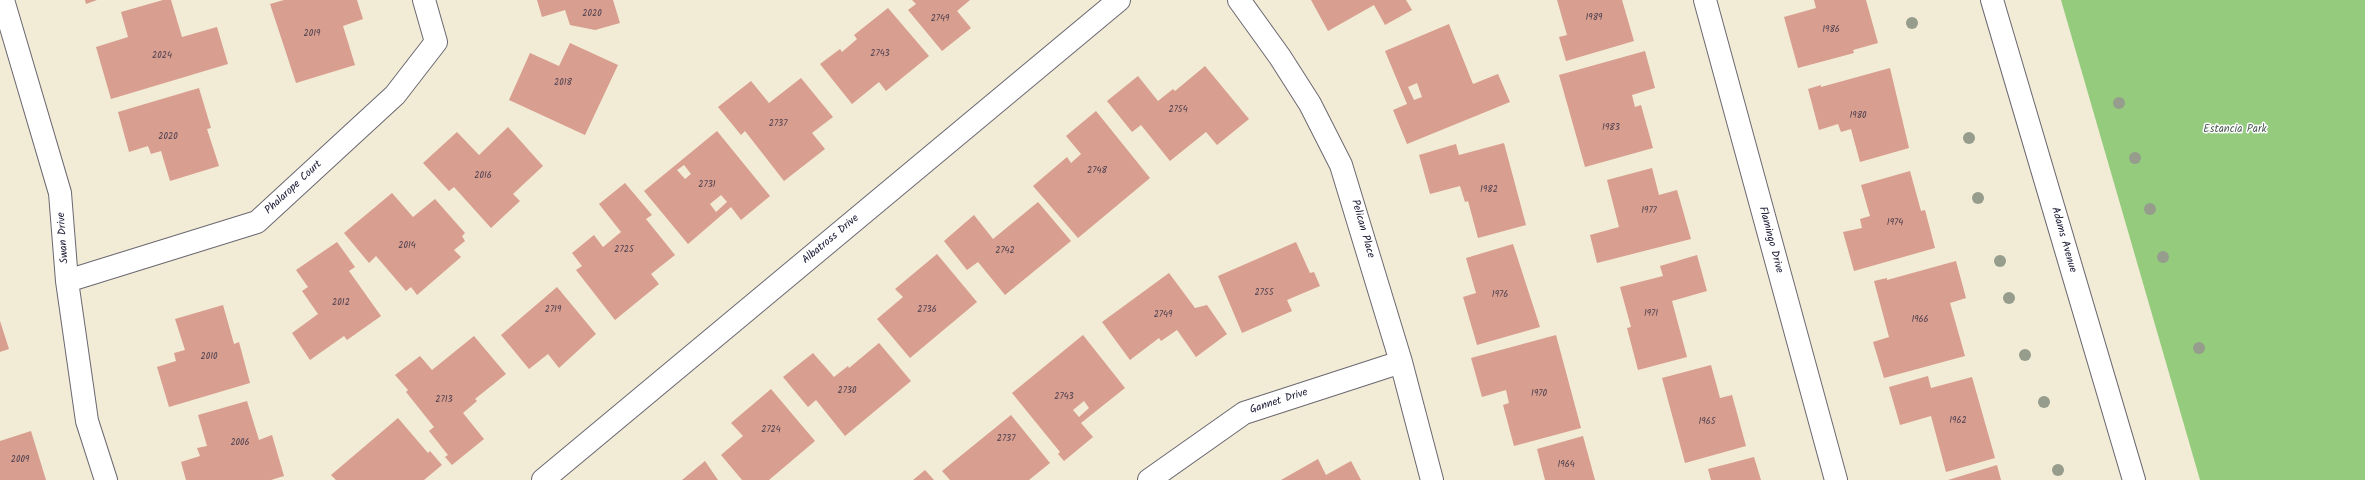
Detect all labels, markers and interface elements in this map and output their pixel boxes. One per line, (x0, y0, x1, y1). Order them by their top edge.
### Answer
house number: 2020 (582, 9, 602, 19)
house number: 1989 (1585, 13, 1603, 23)
house number: 2749 (931, 14, 949, 24)
house number: 1986 (1822, 25, 1840, 35)
house number: 2019 (304, 29, 320, 39)
house number: 2743 (870, 49, 890, 59)
house number: 2024 (152, 51, 172, 61)
house number: 2018 (554, 78, 572, 88)
house number: 2754 (1168, 105, 1188, 115)
house number: 1980 (1849, 111, 1867, 121)
house number: 2737 (769, 119, 787, 129)
house number: 1983 (1602, 123, 1620, 133)
park label: Estancia Park (2203, 123, 2267, 137)
house number: 2020 (158, 132, 178, 142)
street label: Phalarope Court (263, 158, 325, 218)
house number: 2748 (1087, 166, 1107, 176)
house number: 2016 (474, 171, 492, 181)
house number: 2731 (698, 180, 716, 190)
house number: 1982 (1480, 185, 1498, 195)
street label: Pelican Place (1347, 198, 1377, 260)
street label: Flamingo Drive (1755, 205, 1785, 275)
house number: 1977 (1641, 206, 1657, 216)
street label: Adams Avenue (2047, 206, 2079, 274)
street label: Swan Drive (56, 212, 72, 264)
street label: Albatross Drive (800, 212, 862, 268)
house number: 1974 (1887, 218, 1903, 228)
house number: 2014 (398, 241, 416, 251)
house number: 2725 (614, 245, 634, 255)
house number: 2742 (995, 246, 1015, 256)
house number: 2755 (1254, 288, 1274, 298)
house number: 1976 (1492, 290, 1508, 300)
house number: 2012 (332, 298, 350, 308)
house number: 2719 (545, 305, 561, 315)
house number: 2736 (917, 305, 937, 315)
house number: 1971 (1644, 309, 1658, 319)
house number: 2749 (1154, 310, 1172, 320)
house number: 1966 (1911, 315, 1929, 325)
house number: 2010 (200, 352, 218, 362)
house number: 2730 (837, 386, 857, 396)
street label: Gannet Drive (1248, 386, 1310, 418)
house number: 1970 (1531, 389, 1547, 399)
house number: 2743 (1054, 392, 1074, 402)
house number: 2713 (435, 395, 453, 405)
house number: 1962 (1949, 416, 1967, 426)
house number: 1965 (1698, 417, 1716, 427)
house number: 2724 (761, 425, 781, 435)
house number: 2737 (997, 434, 1015, 444)
house number: 2006 (230, 438, 250, 448)
house number: 2009 (11, 455, 29, 465)
house number: 1964 (1557, 460, 1575, 470)

